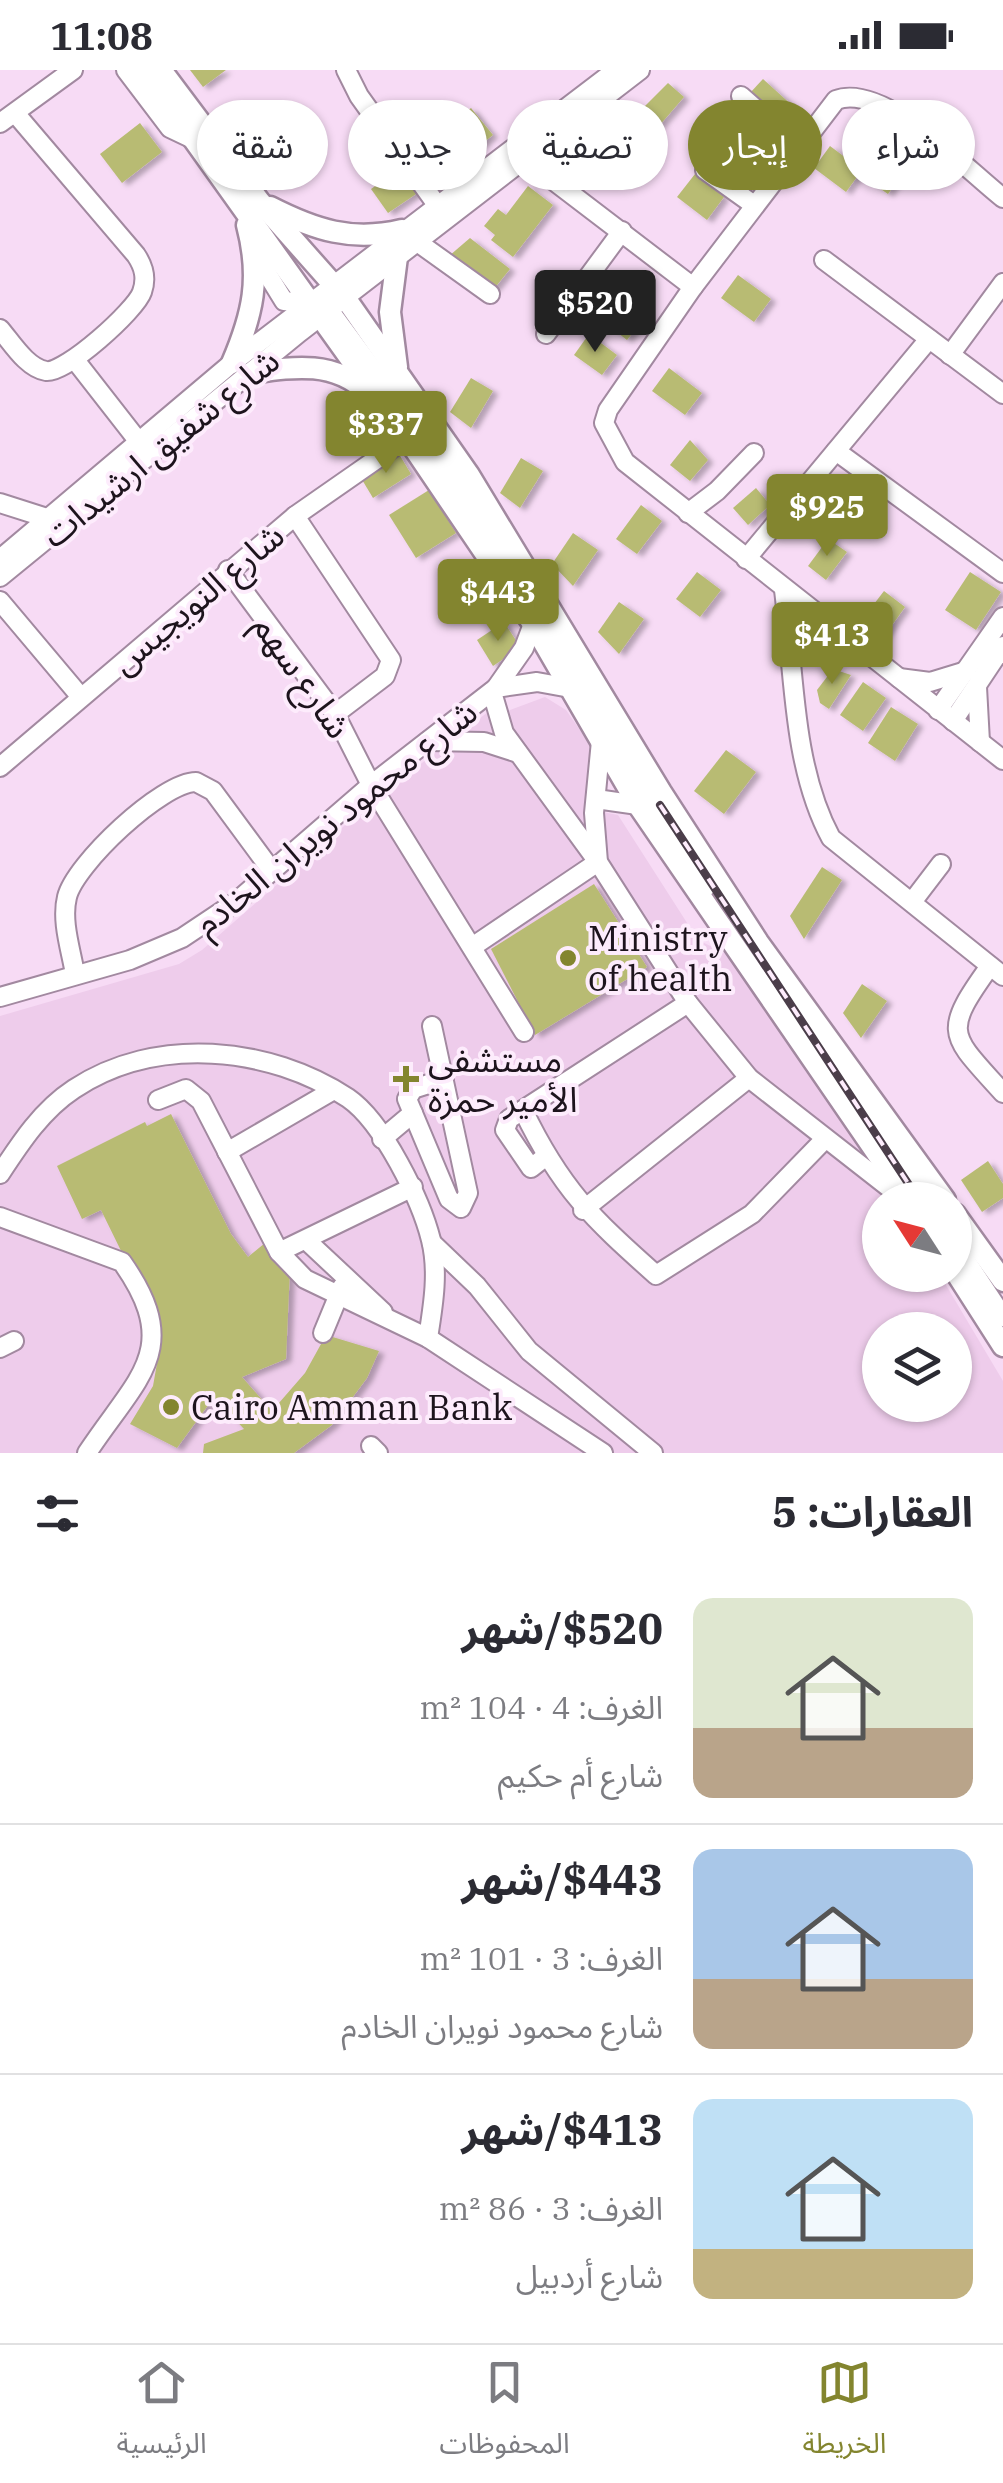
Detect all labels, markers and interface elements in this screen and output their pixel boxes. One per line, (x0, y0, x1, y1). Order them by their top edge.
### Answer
text: 11:08 (50, 11, 153, 60)
chip: شقة (197, 100, 328, 190)
chip: جديد (348, 100, 487, 190)
chip: تصفية (507, 100, 668, 190)
chip: إيجار (688, 100, 822, 190)
chip: شراء (842, 100, 975, 190)
pin: $520 (536, 270, 654, 355)
text: $520 (557, 281, 633, 323)
street label: شارع شفيق ارشيدات (32, 337, 291, 560)
pin: $337 (327, 391, 445, 476)
text: $337 (348, 402, 424, 444)
pin: $925 (768, 474, 886, 559)
text: $925 (789, 485, 865, 527)
street label: شارع النويجيس (101, 512, 296, 687)
pin: $443 (439, 559, 557, 644)
text: $443 (460, 570, 536, 612)
pin: $413 (773, 602, 891, 687)
street label: شارع سهم (240, 605, 362, 750)
text: $413 (794, 613, 870, 655)
street label: شارع محمود نويران الخادم (184, 688, 489, 949)
place label: Ministry of health (588, 915, 732, 1001)
marker: Ministry of health (557, 947, 579, 969)
place label: مستشفى الأمير حمزة (428, 1036, 578, 1122)
marker: مستشفى الأمير حمزة (393, 1066, 419, 1092)
north arrow (862, 1182, 972, 1292)
map controls (862, 1182, 972, 1422)
button: layers (862, 1312, 972, 1422)
place label: Cairo Amman Bank (191, 1384, 513, 1430)
marker: Cairo Amman Bank (160, 1396, 182, 1418)
text: العقارات: 5 (772, 1484, 973, 1539)
icon: filters (30, 1486, 85, 1541)
text: $520/شهر (462, 1601, 663, 1656)
icon: home (773, 1638, 893, 1758)
text: الغرف: 4 · 104 m² (420, 1686, 663, 1728)
text: شارع أم حكيم (498, 1754, 663, 1796)
text: $443/شهر (462, 1852, 663, 1907)
icon: home (773, 1889, 893, 2009)
text: الغرف: 3 · 101 m² (420, 1937, 663, 1979)
text: شارع محمود نويران الخادم (341, 2005, 663, 2047)
text: $413/شهر (462, 2102, 663, 2157)
icon: home (773, 2139, 893, 2259)
text: الغرف: 3 · 86 m² (439, 2187, 663, 2229)
text: شارع أردبيل (516, 2255, 663, 2297)
tab: الرئيسية (117, 2355, 207, 2474)
tab: المحفوظات (440, 2355, 570, 2474)
tab: الخريطة (803, 2355, 886, 2474)

